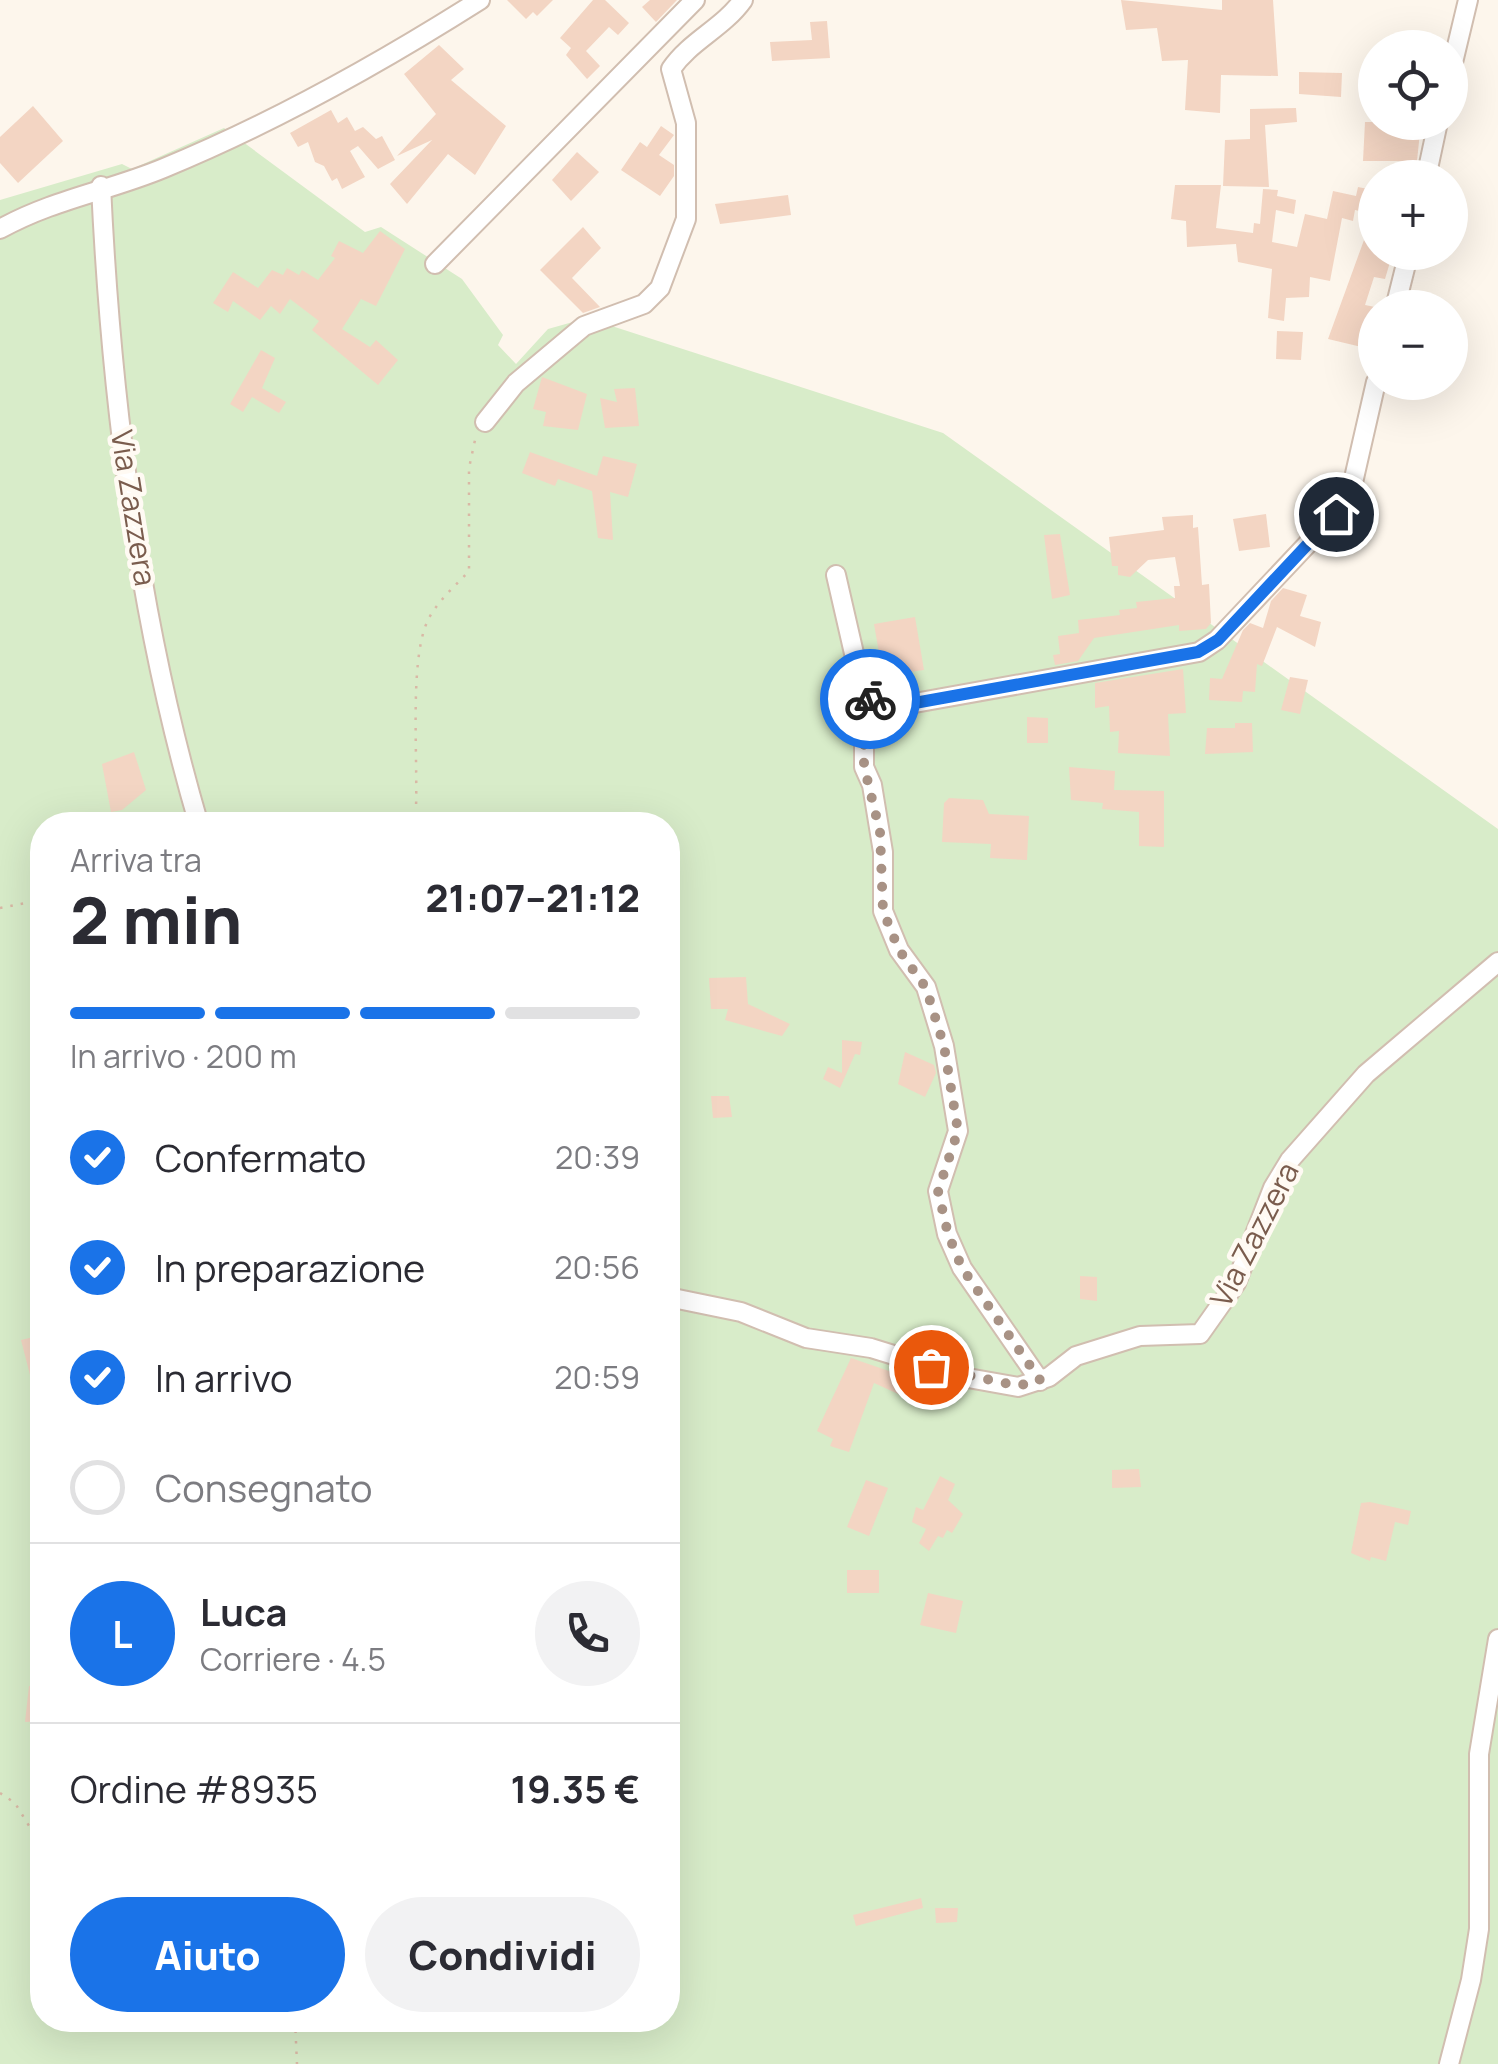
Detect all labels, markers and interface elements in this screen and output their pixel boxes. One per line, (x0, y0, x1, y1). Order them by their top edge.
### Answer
map controls (1358, 30, 1468, 400)
button: locate (1358, 30, 1468, 140)
button: + (1358, 160, 1468, 270)
button: − (1358, 290, 1468, 400)
street label: Via Zazzera (102, 427, 167, 589)
pin (1294, 472, 1379, 557)
icon: home (1309, 487, 1364, 542)
courier (820, 649, 920, 749)
icon: bike (843, 672, 898, 727)
text: Arriva tra (70, 838, 202, 882)
text: 21:07–21:12 (425, 871, 640, 923)
text: 2 min (70, 875, 242, 964)
text: In arrivo · 200 m (70, 1034, 297, 1078)
icon: check (70, 1130, 125, 1185)
text: Confermato (155, 1131, 366, 1183)
text: 20:39 (555, 1135, 640, 1179)
street label: Via Zazzera (1200, 1155, 1308, 1314)
icon: check (70, 1240, 125, 1295)
text: In preparazione (155, 1241, 425, 1293)
text: 20:56 (554, 1245, 640, 1289)
pin (889, 1325, 974, 1410)
icon: bag (904, 1340, 959, 1395)
icon: check (70, 1350, 125, 1405)
text: In arrivo (155, 1351, 292, 1403)
text: 20:59 (554, 1355, 640, 1399)
text: Consegnato (155, 1461, 373, 1513)
button: phone (535, 1581, 640, 1686)
text: Luca (200, 1585, 287, 1637)
text: L (112, 1607, 133, 1659)
text: Corriere · 4.5 (200, 1637, 386, 1681)
text: Ordine #8935 (70, 1762, 318, 1814)
text: 19.35 € (510, 1762, 640, 1814)
button: Aiuto (70, 1897, 345, 2012)
button: Condividi (365, 1897, 640, 2012)

